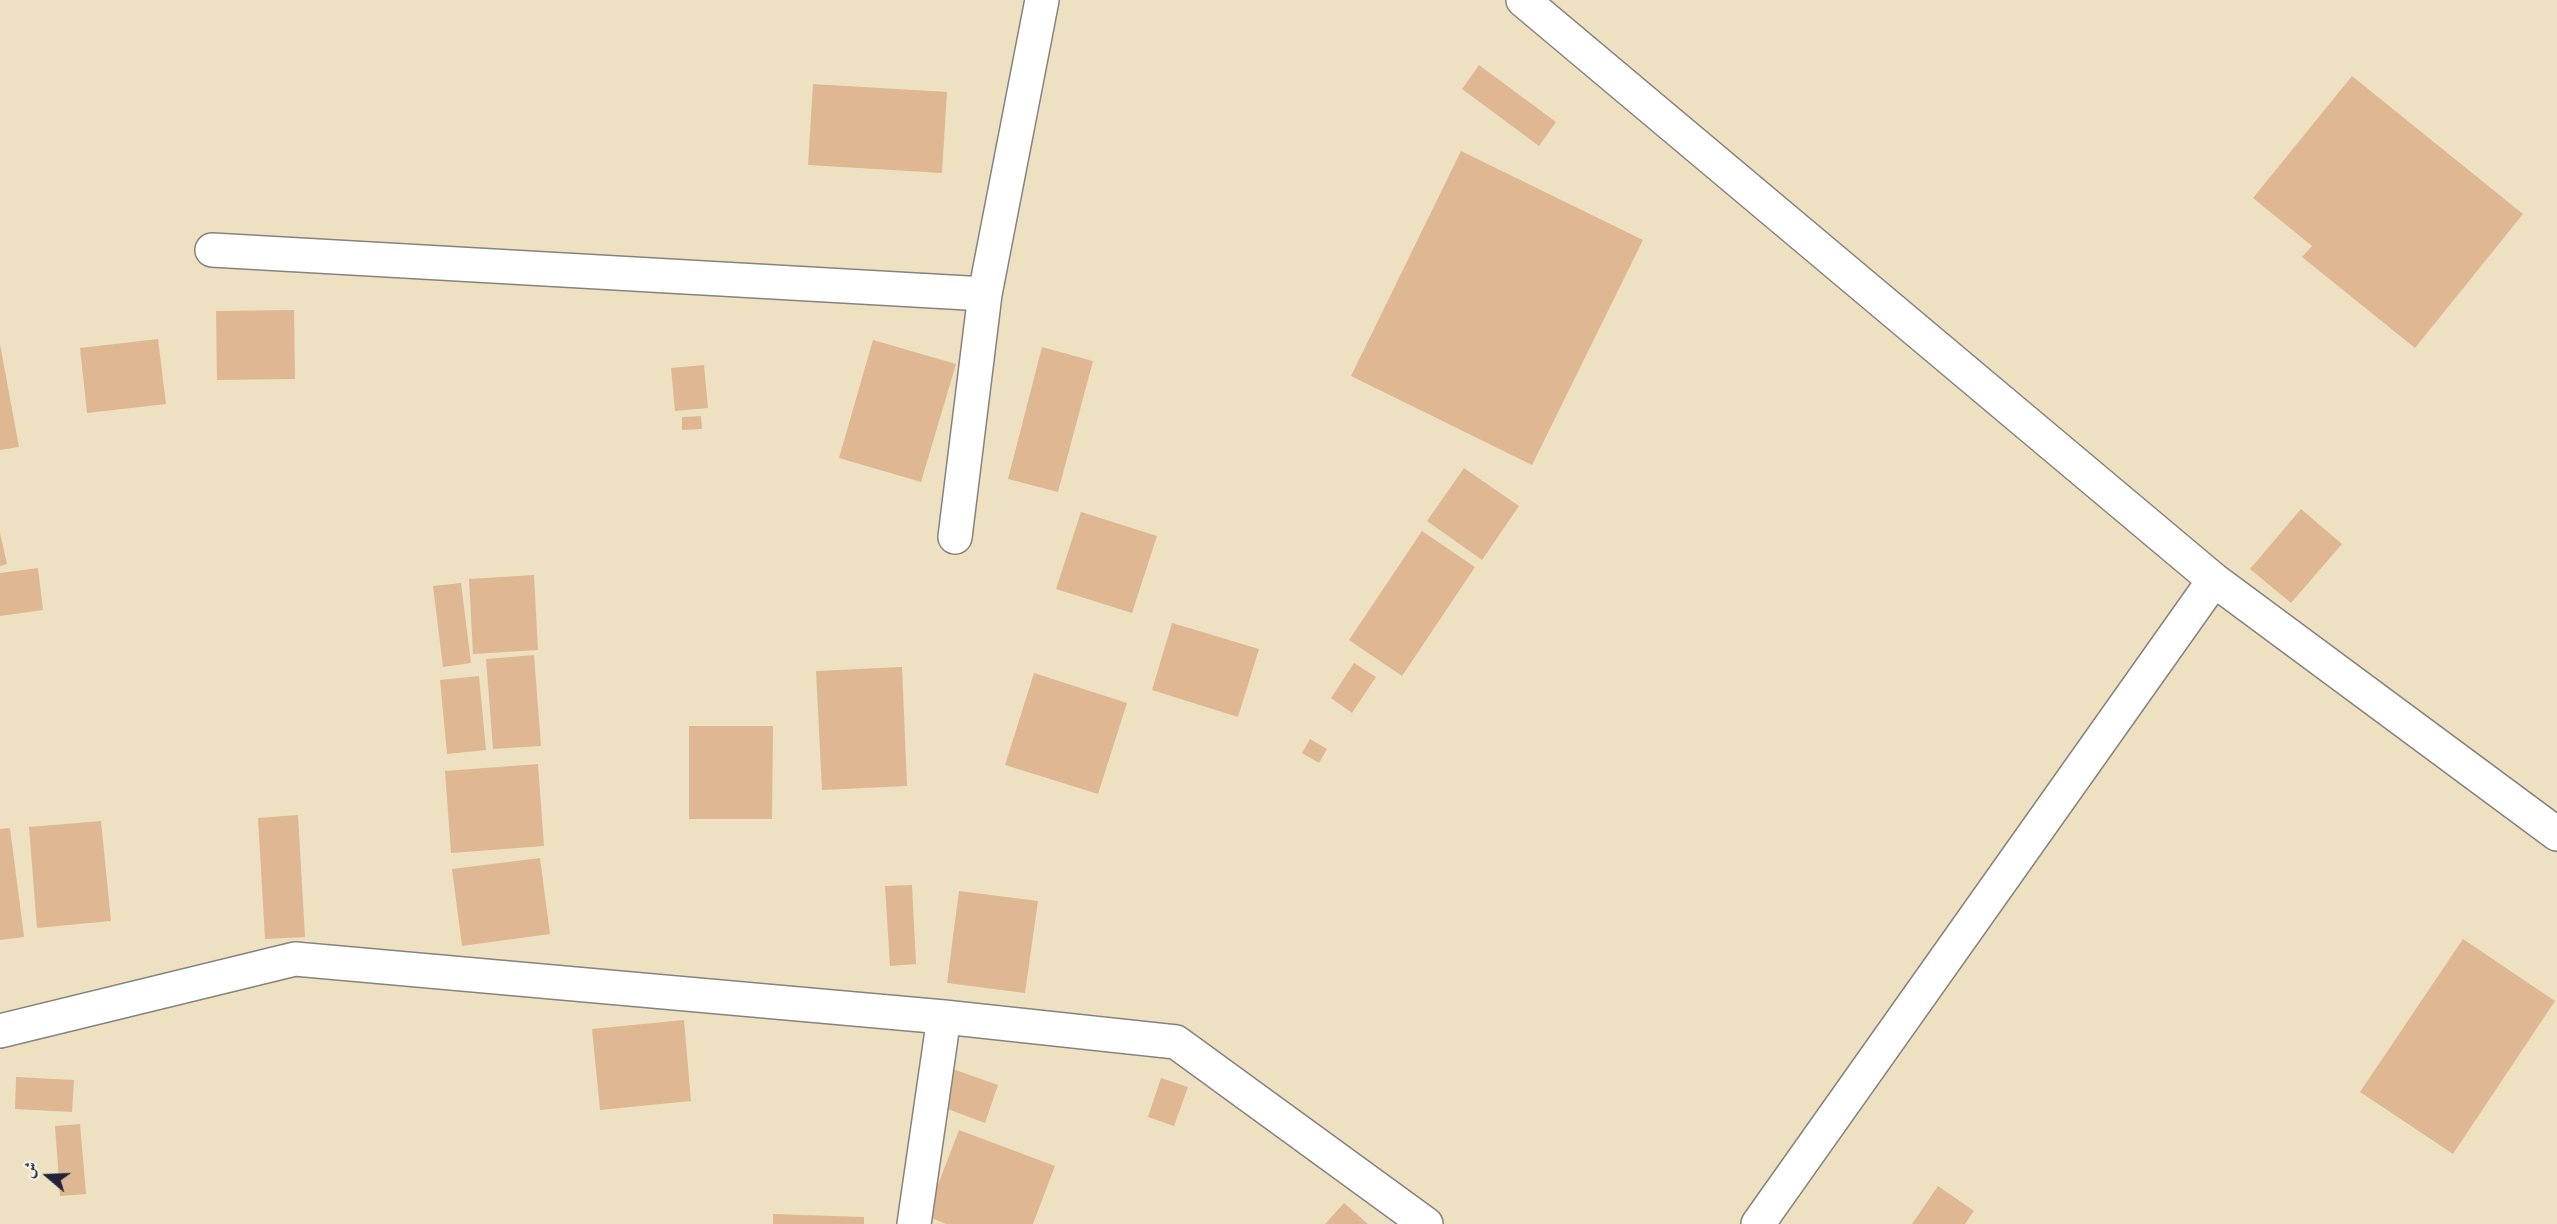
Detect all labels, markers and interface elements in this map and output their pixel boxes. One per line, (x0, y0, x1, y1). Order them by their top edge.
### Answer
north arrow (18, 1146, 78, 1206)
text: ش (21, 1160, 41, 1180)

